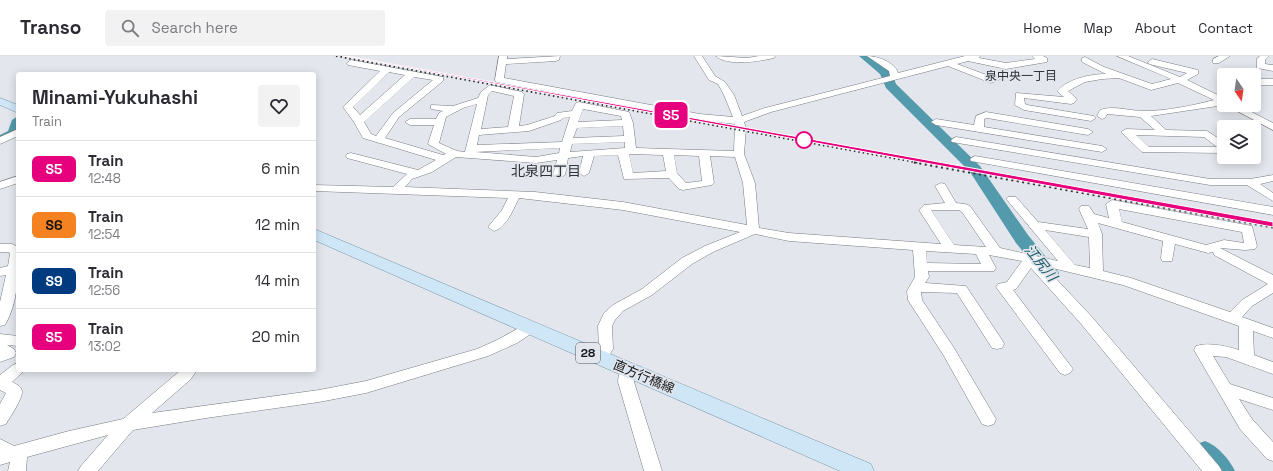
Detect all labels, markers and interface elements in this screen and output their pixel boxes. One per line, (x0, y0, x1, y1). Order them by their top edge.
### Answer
search box (105, 10, 385, 46)
text: Transo (20, 15, 81, 40)
icon: search (119, 17, 141, 39)
text: Search here (151, 18, 238, 37)
text: Home (1023, 19, 1061, 37)
text: Map (1083, 19, 1113, 37)
text: About (1135, 19, 1176, 37)
text: Contact (1198, 19, 1253, 37)
district label: 泉中央一丁目 (985, 68, 1057, 84)
north arrow (1217, 68, 1261, 112)
map controls (1217, 68, 1261, 164)
text: Minami-Yukuhashi (32, 85, 198, 110)
button: heart (258, 85, 300, 127)
line badge: S5 (653, 102, 689, 128)
text: S5 (663, 106, 679, 124)
text: Train (32, 113, 62, 130)
button: layers (1217, 120, 1261, 164)
unlabelled marker (795, 131, 813, 149)
text: Train (88, 151, 123, 170)
text: 6 min (261, 159, 300, 178)
text: S5 (46, 160, 62, 178)
district label: 北泉四丁目 (511, 162, 581, 180)
text: 12:48 (88, 170, 121, 187)
text: Train (88, 207, 123, 226)
text: 12 min (255, 215, 300, 234)
text: S6 (45, 216, 63, 234)
text: 12:54 (88, 226, 120, 243)
water label: 江尻川 (1021, 241, 1062, 287)
text: Train (88, 263, 123, 282)
text: 14 min (255, 271, 300, 290)
text: S9 (45, 272, 63, 290)
text: 12:56 (88, 282, 120, 299)
text: Train (88, 319, 123, 338)
text: 20 min (252, 327, 300, 346)
text: S5 (46, 328, 62, 346)
text: 13:02 (88, 338, 121, 355)
road number: 28 (576, 343, 600, 363)
street label: 直方行橋線 (611, 356, 677, 397)

